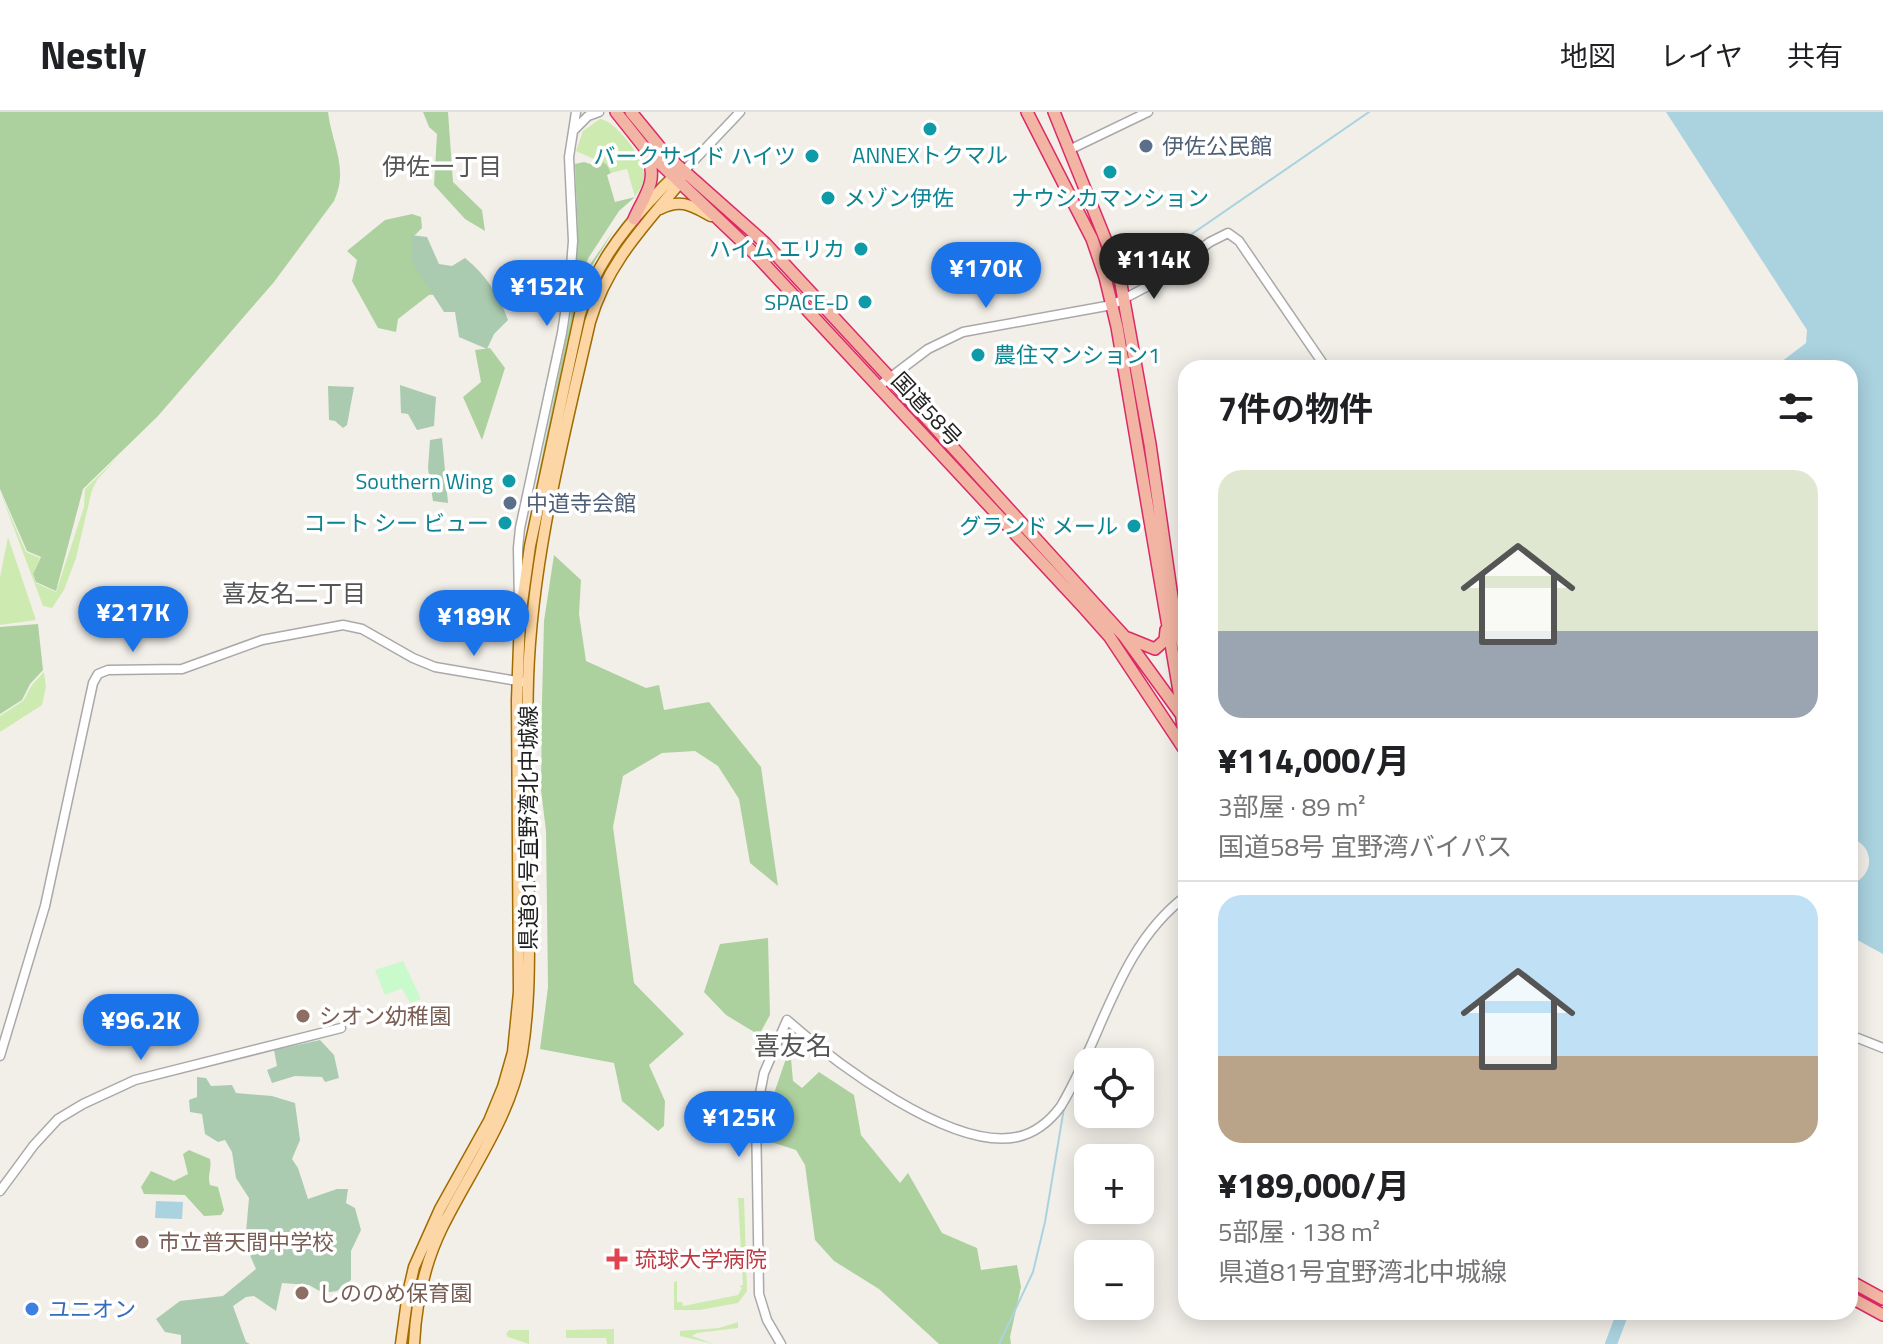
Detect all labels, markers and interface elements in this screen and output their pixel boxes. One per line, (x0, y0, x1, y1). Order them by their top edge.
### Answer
text: Nestly (40, 26, 147, 84)
text: 地図 (1560, 34, 1616, 77)
text: レイヤ (1660, 34, 1743, 77)
text: 共有 (1787, 34, 1843, 77)
marker: ANNEXトクマル (921, 120, 939, 138)
place label: 伊佐公民館 (1162, 129, 1272, 163)
marker: 伊佐公民館 (1137, 137, 1155, 155)
place label: ANNEXトクマル (852, 138, 1008, 172)
place label: バークサイド ハイツ (594, 139, 796, 173)
marker: バークサイド ハイツ (803, 147, 821, 165)
district label: 伊佐一丁目 (382, 148, 502, 184)
marker: ナウシカマンション (1101, 163, 1119, 181)
place label: メゾン伊佐 (844, 181, 954, 215)
place label: ナウシカマンション (1011, 181, 1209, 215)
marker: メゾン伊佐 (819, 189, 837, 207)
place label: ハイム エリカ (709, 232, 845, 266)
pin: ¥114K (1098, 233, 1210, 301)
text: ¥114K (1117, 239, 1191, 278)
marker: ハイム エリカ (852, 240, 870, 258)
pin: ¥170K (930, 242, 1042, 310)
text: ¥170K (949, 248, 1023, 287)
pin: ¥152K (491, 260, 603, 328)
text: ¥152K (510, 266, 584, 305)
place label: SPACE-D (764, 285, 849, 319)
marker: SPACE-D (856, 293, 874, 311)
place label: 農住マンション1 (994, 338, 1160, 372)
marker: 農住マンション1 (969, 346, 987, 364)
street label: 国道58号 (884, 364, 970, 454)
text: 7件の物件 (1218, 382, 1373, 434)
icon: filters (1774, 386, 1818, 430)
place label: Southern Wing (355, 464, 493, 498)
marker: Southern Wing (500, 472, 518, 490)
place label: 中道寺会館 (526, 486, 636, 520)
marker: 中道寺会館 (501, 494, 519, 512)
place label: コート シー ビュー (303, 506, 489, 540)
place label: グランド メール (959, 509, 1118, 543)
marker: コート シー ビュー (496, 514, 514, 532)
marker: グランド メール (1125, 517, 1143, 535)
icon: home (1446, 522, 1590, 666)
district label: 喜友名二丁目 (222, 575, 366, 611)
pin: ¥217K (77, 586, 189, 654)
pin: ¥189K (418, 590, 530, 658)
text: ¥217K (96, 592, 170, 631)
text: ¥189K (437, 596, 511, 635)
street label: 県道81号宜野湾北中城線 (511, 706, 545, 950)
text: ¥114,000/月 (1218, 734, 1410, 786)
text: 3部屋 · 89 m² (1218, 787, 1366, 826)
text: 国道58号 宜野湾バイパス (1218, 827, 1512, 866)
icon: home (1446, 947, 1590, 1091)
pin: ¥96.2K (76, 994, 206, 1062)
place label: シオン幼稚園 (319, 999, 451, 1033)
text: ¥96.2K (101, 1000, 181, 1039)
marker: シオン幼稚園 (294, 1007, 312, 1025)
district label: 喜友名 (754, 1026, 832, 1065)
map controls (1074, 1048, 1154, 1320)
button: locate (1074, 1048, 1154, 1128)
pin: ¥125K (683, 1091, 795, 1159)
text: ¥125K (702, 1097, 776, 1136)
button: + (1074, 1144, 1154, 1224)
text: ¥189,000/月 (1218, 1159, 1410, 1211)
text: 5部屋 · 138 m² (1218, 1212, 1380, 1251)
place label: 市立普天間中学校 (158, 1225, 334, 1259)
marker: 市立普天間中学校 (133, 1233, 151, 1251)
button: − (1074, 1240, 1154, 1320)
place label: 琉球大学病院 (635, 1242, 767, 1276)
marker: 琉球大学病院 (606, 1248, 628, 1270)
text: 県道81号宜野湾北中城線 (1218, 1252, 1507, 1291)
place label: しののめ保育園 (318, 1276, 472, 1310)
marker: しののめ保育園 (293, 1284, 311, 1302)
place label: ユニオン (48, 1292, 136, 1326)
marker: ユニオン (23, 1300, 41, 1318)

